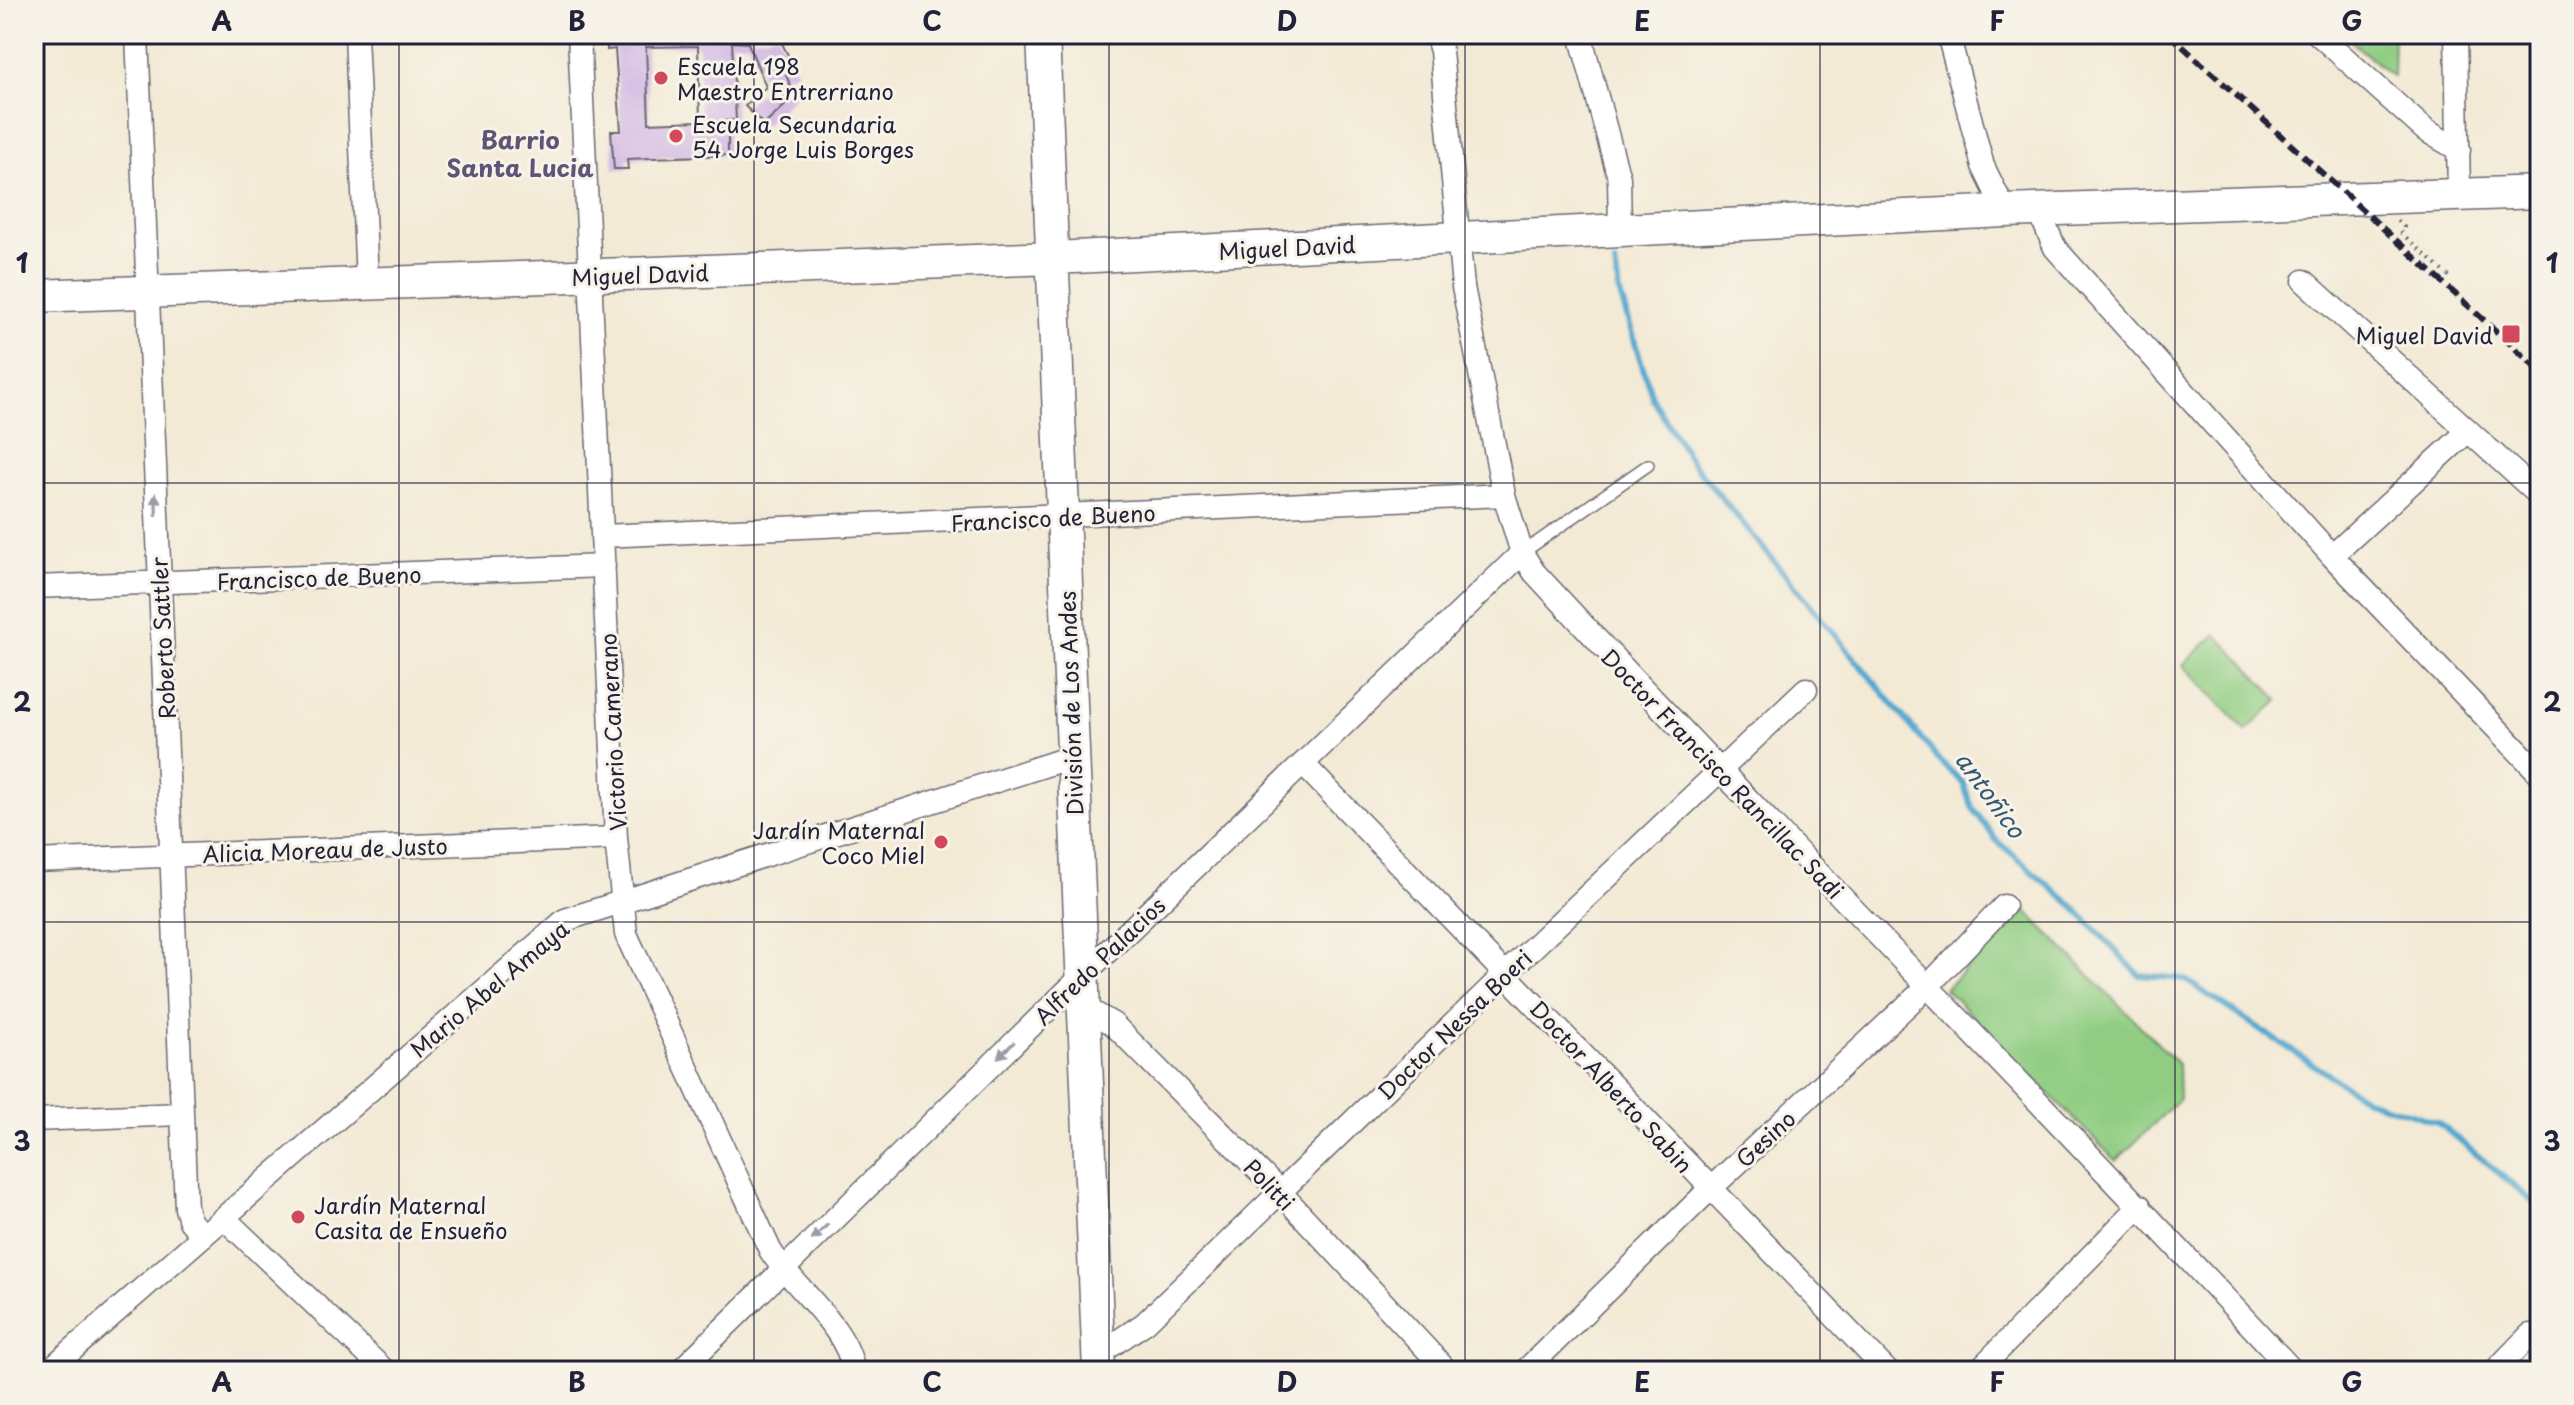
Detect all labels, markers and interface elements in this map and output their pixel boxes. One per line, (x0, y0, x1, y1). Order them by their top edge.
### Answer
text: A (212, 1, 232, 40)
text: B (568, 1, 586, 40)
text: C (922, 1, 942, 40)
text: D (1277, 1, 1297, 40)
text: E (1634, 1, 1650, 40)
text: F (1989, 1, 2005, 40)
text: G (2341, 1, 2363, 40)
place label: Escuela 198 Maestro Entrerriano (677, 49, 894, 107)
marker: Escuela 198 Maestro Entrerriano (652, 69, 670, 87)
place label: Escuela Secundaria 54 Jorge Luis Borges (692, 107, 914, 165)
district label: Barrio Santa Lucia (446, 121, 594, 185)
marker: Escuela Secundaria 54 Jorge Luis Borges (667, 127, 685, 145)
street label: Miguel David (1218, 227, 1356, 267)
text: 1 (16, 243, 28, 282)
text: 1 (2546, 243, 2558, 282)
street label: Miguel David (571, 255, 709, 293)
place label: Miguel David (2356, 318, 2493, 351)
marker: Miguel David (2500, 323, 2522, 345)
one-way arrow (150, 492, 163, 517)
street label: Francisco de Bueno (950, 495, 1156, 539)
street label: Roberto Sattler (141, 555, 183, 720)
street label: Francisco de Bueno (216, 557, 422, 597)
street label: División de Los Andes (1050, 590, 1090, 816)
street label: Victorio Camerano (590, 632, 634, 832)
street label: Doctor Francisco Rancillac Sadi (1594, 640, 1852, 906)
text: 2 (13, 682, 31, 721)
text: 2 (2543, 682, 2561, 721)
water label: antoñico (1947, 743, 2036, 846)
place label: Jardín Maternal Coco Miel (753, 813, 925, 871)
street label: Alicia Moreau de Justo (202, 828, 448, 870)
marker: Jardín Maternal Coco Miel (932, 833, 950, 851)
street label: Alfredo Palacios (1026, 889, 1172, 1031)
street label: Mario Abel Amaya (402, 911, 576, 1064)
street label: Doctor Nessa Boeri (1369, 941, 1539, 1107)
street label: Doctor Alberto Sabin (1523, 992, 1701, 1180)
one-way arrow (997, 1040, 1016, 1059)
street label: Gesino (1728, 1102, 1802, 1174)
text: 3 (13, 1121, 31, 1160)
text: 3 (2543, 1121, 2561, 1160)
street label: Politti (1237, 1151, 1303, 1217)
place label: Jardín Maternal Casita de Ensueño (314, 1188, 507, 1246)
marker: Jardín Maternal Casita de Ensueño (289, 1208, 307, 1226)
one-way arrow (811, 1222, 830, 1241)
text: A (212, 1362, 232, 1401)
text: B (568, 1362, 586, 1401)
text: C (922, 1362, 942, 1401)
text: D (1277, 1362, 1297, 1401)
text: E (1634, 1362, 1650, 1401)
text: F (1989, 1362, 2005, 1401)
text: G (2341, 1362, 2363, 1401)

